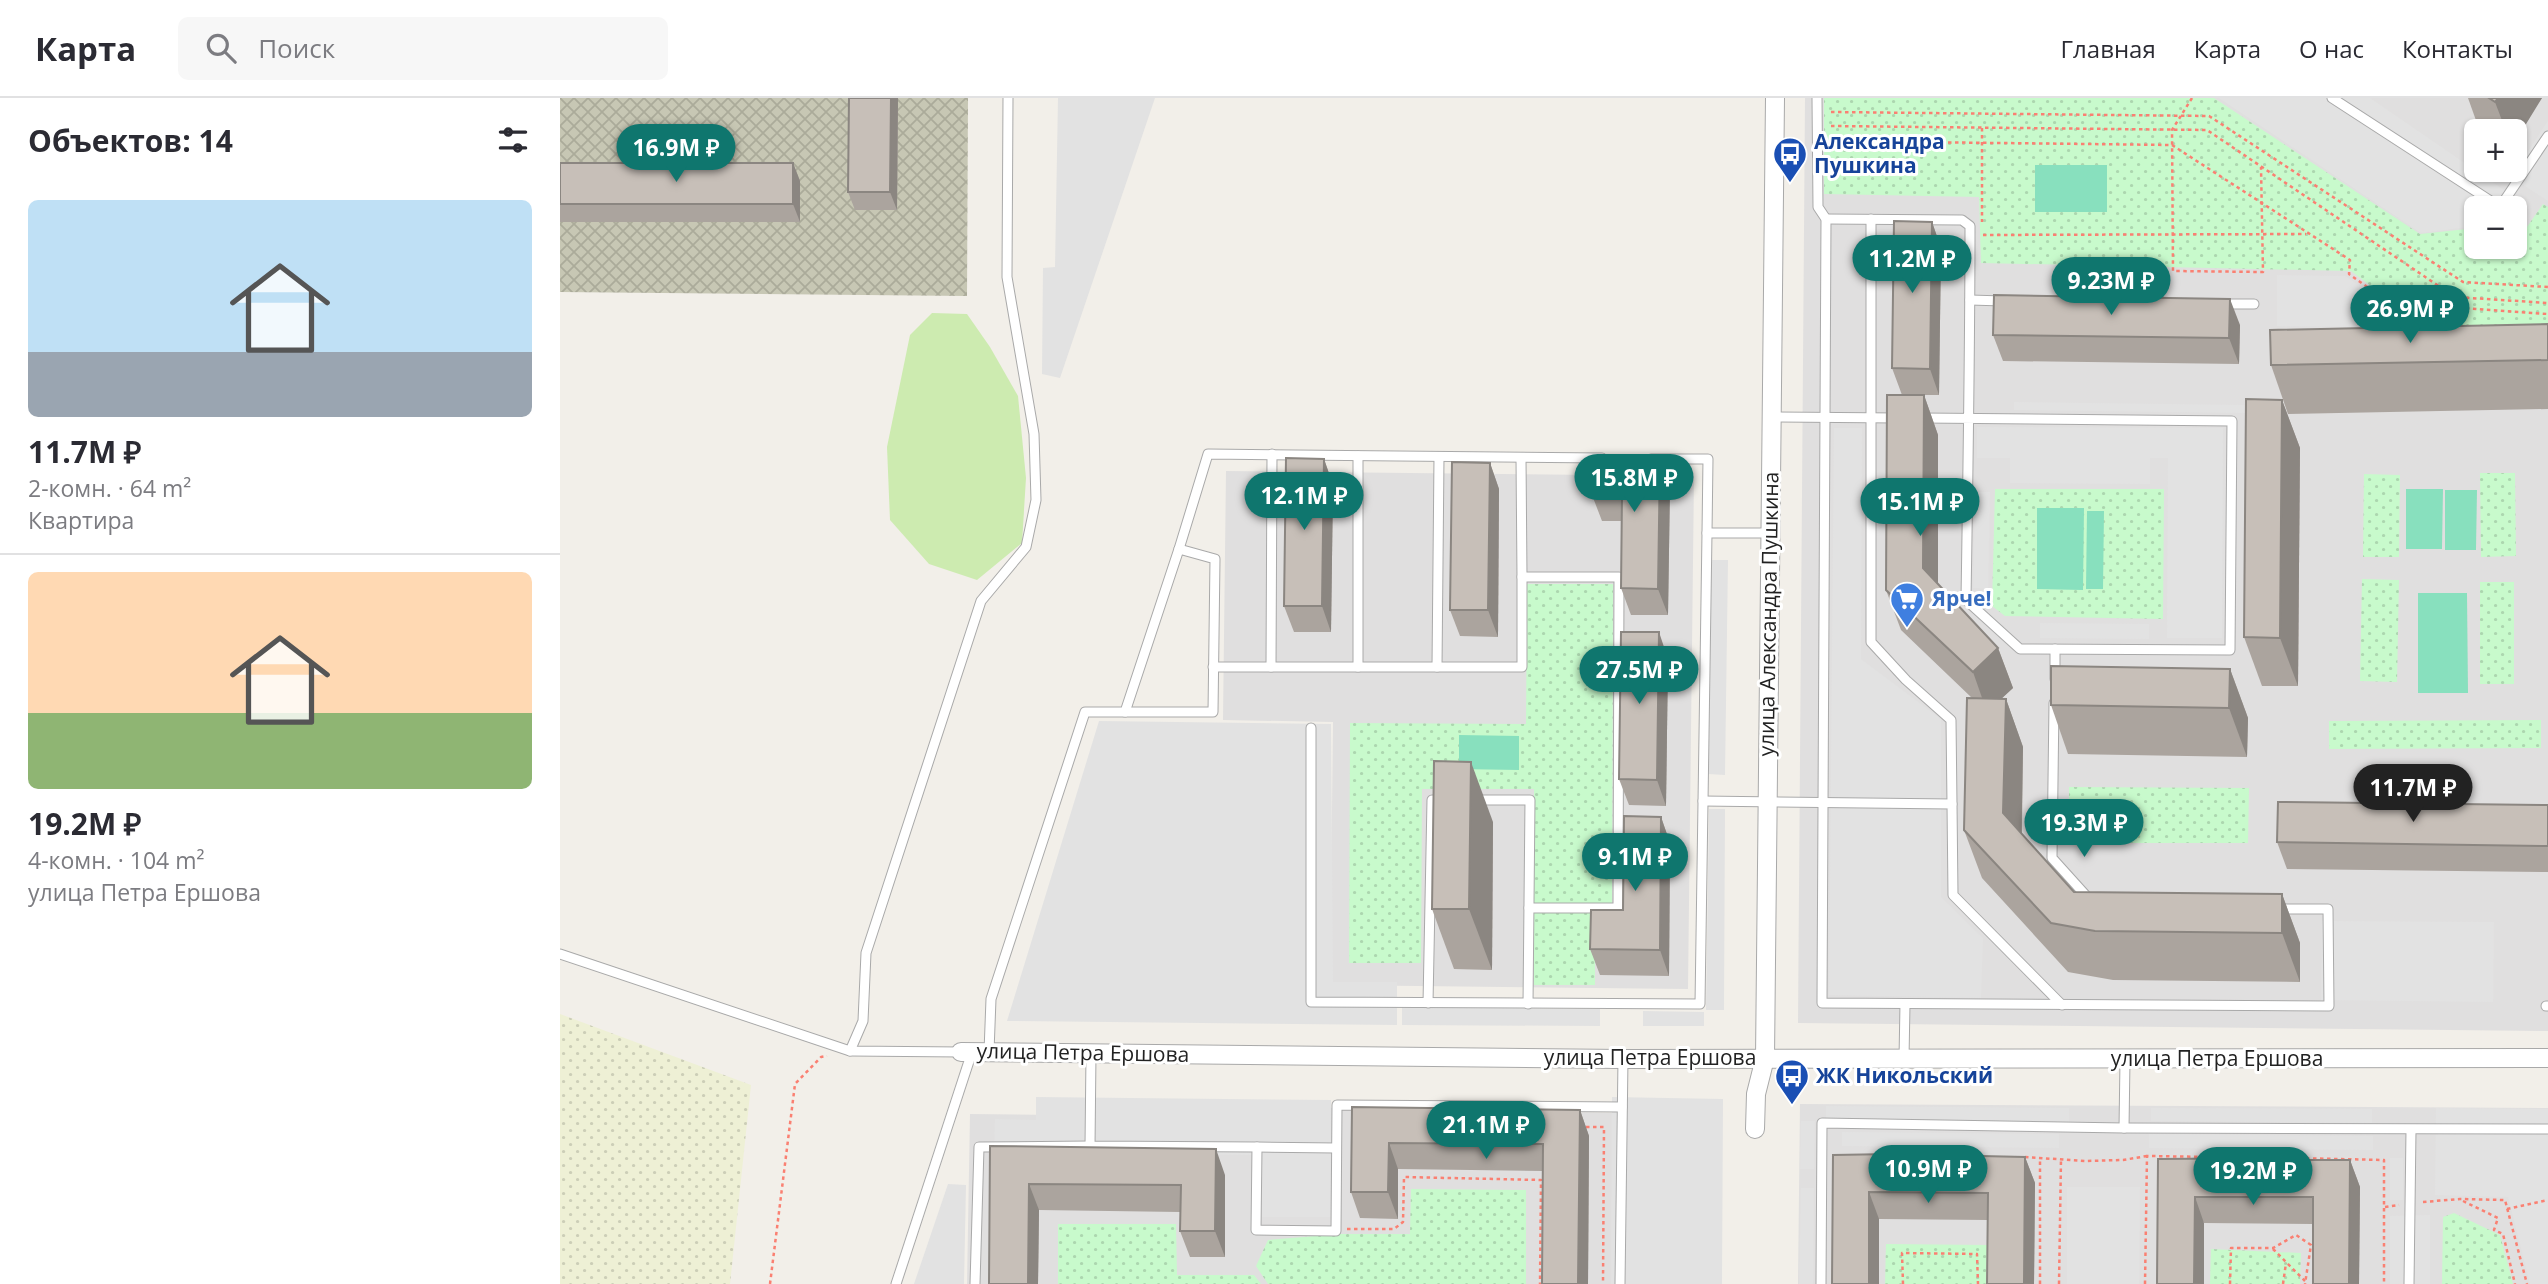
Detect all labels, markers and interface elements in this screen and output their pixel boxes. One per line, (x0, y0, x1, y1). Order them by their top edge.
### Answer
search box (178, 17, 668, 80)
text: Карта (35, 26, 136, 71)
icon: search (202, 29, 240, 67)
text: Поиск (258, 30, 335, 66)
text: Главная (2061, 32, 2156, 65)
text: Карта (2194, 32, 2261, 65)
text: О нас (2299, 32, 2364, 65)
text: Контакты (2402, 32, 2513, 65)
map controls (2464, 119, 2527, 259)
button: + (2464, 119, 2527, 182)
text: Объектов: 14 (28, 120, 233, 161)
icon: filters (494, 121, 532, 159)
pin: 16.9M ₽ (611, 125, 741, 184)
place label: Александра Пушкина (1814, 127, 1945, 179)
text: 16.9M ₽ (632, 131, 720, 163)
bus stop icon: Александра Пушкина (1771, 135, 1809, 184)
button: − (2464, 196, 2527, 259)
pin: 11.2M ₽ (1847, 236, 1977, 295)
text: 11.2M ₽ (1868, 242, 1956, 274)
icon: home (217, 245, 343, 371)
pin: 9.23M ₽ (2046, 258, 2176, 317)
text: 9.23M ₽ (2067, 264, 2155, 296)
pin: 26.9M ₽ (2345, 286, 2475, 345)
text: 26.9M ₽ (2366, 292, 2454, 324)
text: 11.7M ₽ (28, 431, 142, 472)
pin: 15.8M ₽ (1569, 454, 1699, 514)
text: 15.8M ₽ (1590, 461, 1678, 493)
street label: улица Александра Пушкина (1752, 471, 1784, 757)
text: 2-комн. · 64 m² (28, 472, 191, 504)
pin: 12.1M ₽ (1239, 472, 1369, 532)
pin: 15.1M ₽ (1855, 478, 1985, 538)
text: 12.1M ₽ (1260, 479, 1348, 511)
text: 15.1M ₽ (1876, 485, 1964, 517)
text: Квартира (28, 504, 134, 536)
supermarket icon: Ярче! (1888, 580, 1926, 629)
place label: Ярче! (1931, 584, 1991, 612)
icon: home (217, 617, 343, 743)
pin: 27.5M ₽ (1574, 646, 1704, 706)
text: 27.5M ₽ (1595, 653, 1683, 685)
pin: 11.7M ₽ (2348, 764, 2478, 824)
text: 11.7M ₽ (2369, 771, 2457, 803)
pin: 19.3M ₽ (2019, 800, 2149, 859)
text: 19.2M ₽ (28, 803, 142, 844)
text: 19.3M ₽ (2040, 806, 2128, 838)
pin: 9.1M ₽ (1578, 834, 1692, 893)
text: 9.1M ₽ (1598, 840, 1672, 872)
text: 4-комн. · 104 m² (28, 844, 204, 876)
text: улица Петра Ершова (28, 876, 261, 908)
street label: улица Петра Ершова (976, 1036, 1190, 1068)
street label: улица Петра Ершова (1544, 1043, 1756, 1071)
street label: улица Петра Ершова (2111, 1044, 2323, 1072)
bus stop icon: ЖК Никольский (1773, 1057, 1811, 1106)
place label: ЖК Никольский (1816, 1061, 1993, 1089)
pin: 21.1M ₽ (1421, 1102, 1551, 1161)
text: 21.1M ₽ (1442, 1108, 1530, 1140)
pin: 10.9M ₽ (1863, 1146, 1993, 1205)
pin: 19.2M ₽ (2188, 1148, 2318, 1207)
text: 10.9M ₽ (1884, 1152, 1972, 1184)
text: 19.2M ₽ (2209, 1154, 2297, 1186)

